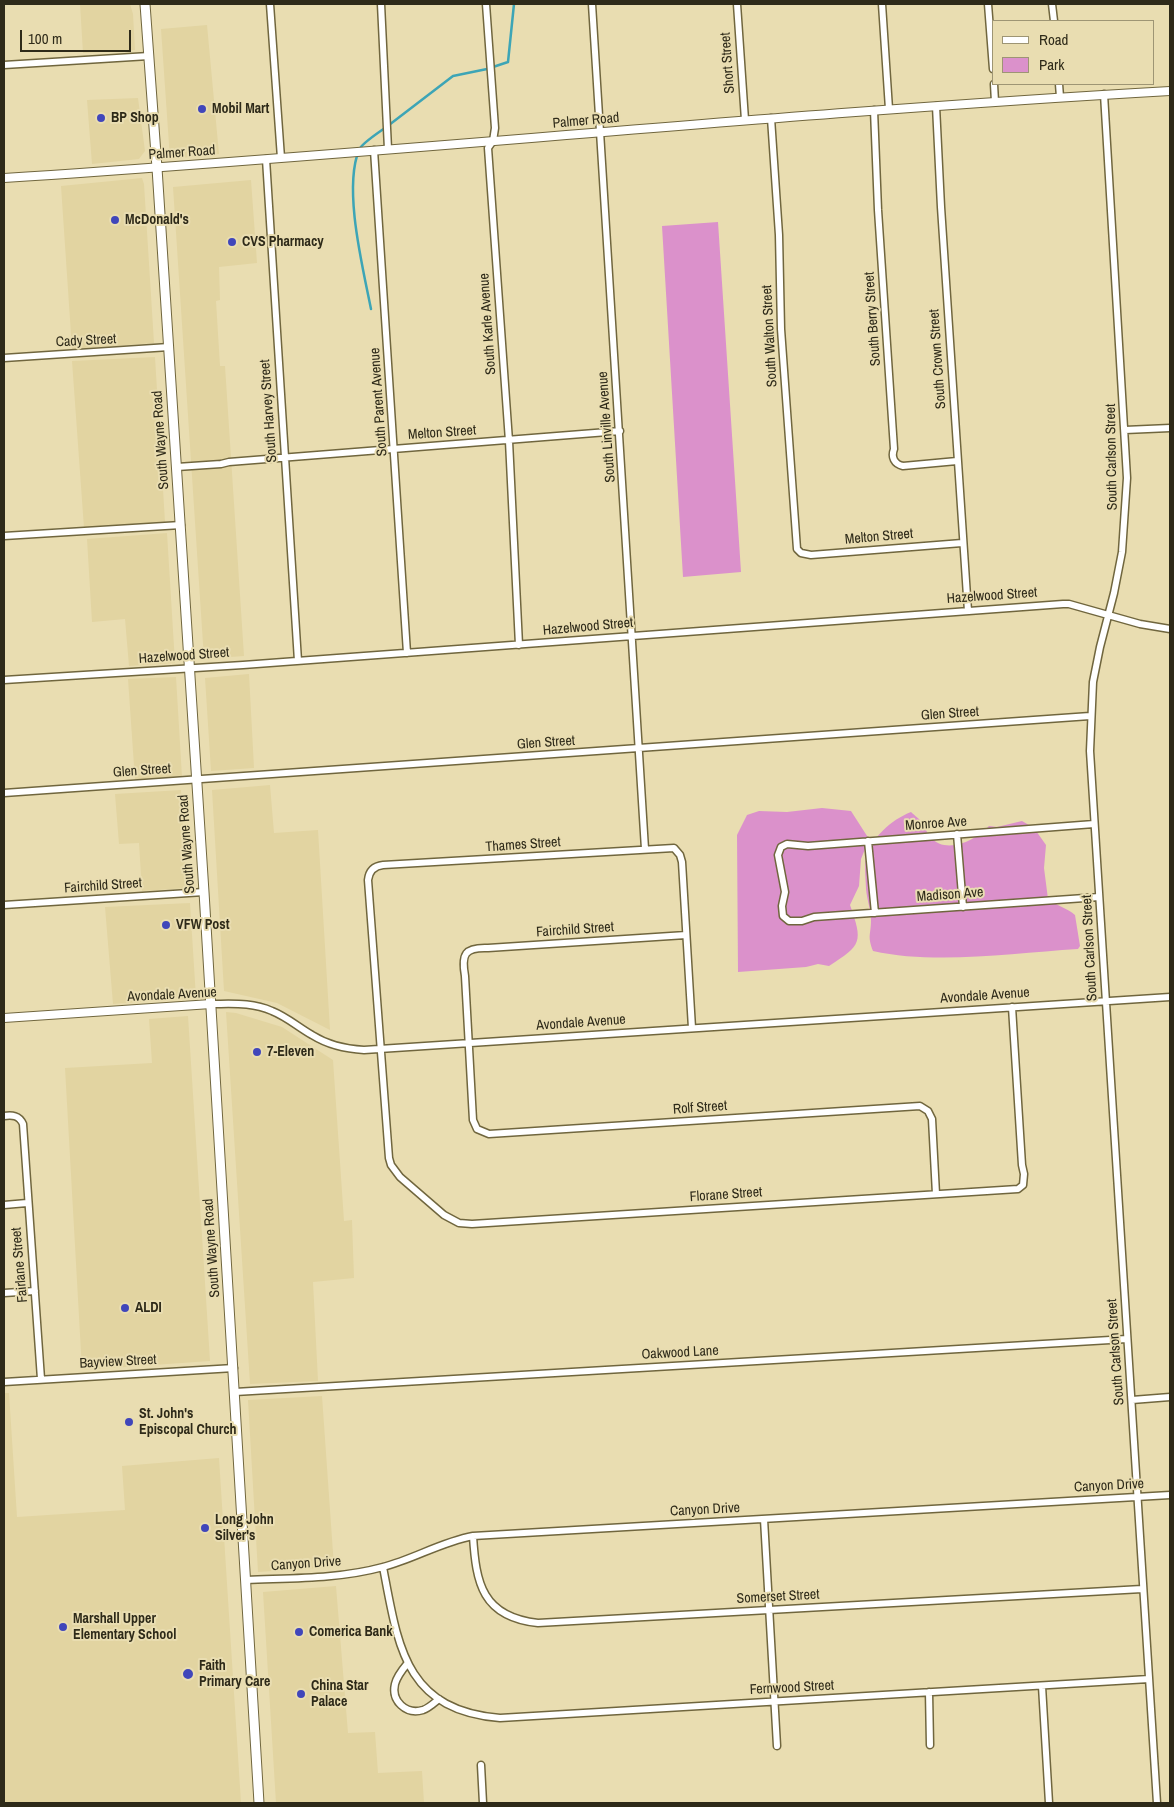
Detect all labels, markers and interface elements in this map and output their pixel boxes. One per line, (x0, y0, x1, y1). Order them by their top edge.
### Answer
scale bar (22, 20, 134, 52)
legend (992, 20, 1154, 85)
text: 100 m (28, 28, 62, 49)
text: Road (1039, 29, 1068, 50)
street label: Short Street (717, 32, 739, 94)
text: Park (1039, 54, 1064, 75)
place label: Mobil Mart (212, 101, 269, 117)
marker: Mobil Mart (196, 103, 208, 115)
place label: BP Shop (111, 110, 159, 126)
street label: Palmer Road (552, 110, 620, 132)
marker: BP Shop (95, 112, 107, 124)
street label: Palmer Road (148, 142, 216, 164)
place label: McDonald's (125, 212, 189, 228)
marker: McDonald's (109, 214, 121, 226)
place label: CVS Pharmacy (242, 234, 324, 250)
marker: CVS Pharmacy (226, 236, 238, 248)
street label: South Berry Street (861, 271, 885, 367)
street label: South Karle Avenue (476, 273, 500, 375)
street label: South Walton Street (759, 284, 781, 388)
street label: South Crown Street (926, 308, 950, 410)
street label: Cady Street (55, 331, 117, 351)
street label: South Parent Avenue (367, 347, 391, 457)
street label: South Harvey Street (257, 359, 281, 463)
street label: South Linville Avenue (595, 371, 619, 483)
street label: South Wayne Road (149, 390, 173, 490)
street label: South Carlson Street (1103, 404, 1121, 510)
street label: Melton Street (407, 422, 477, 444)
street label: Melton Street (844, 526, 914, 548)
street label: Hazelwood Street (946, 584, 1038, 608)
street label: Hazelwood Street (542, 615, 634, 639)
street label: Hazelwood Street (138, 644, 230, 668)
street label: Glen Street (920, 704, 980, 724)
street label: Glen Street (516, 733, 576, 753)
street label: Glen Street (112, 761, 172, 781)
street label: South Wayne Road (175, 794, 199, 894)
street label: Monroe Ave (905, 813, 967, 835)
street label: Thames Street (485, 834, 561, 856)
street label: Fairchild Street (64, 875, 142, 897)
street label: Madison Ave (916, 884, 984, 906)
street label: South Carlson Street (1079, 894, 1101, 1002)
place label: VFW Post (176, 917, 230, 933)
marker: VFW Post (160, 919, 172, 931)
street label: Fairchild Street (536, 919, 614, 941)
street label: Avondale Avenue (127, 984, 217, 1006)
street label: Avondale Avenue (940, 984, 1030, 1008)
street label: Avondale Avenue (536, 1011, 626, 1035)
place label: 7-Eleven (267, 1044, 314, 1060)
marker: 7-Eleven (251, 1046, 263, 1058)
street label: Rolf Street (672, 1098, 728, 1118)
street label: Florane Street (689, 1184, 763, 1206)
street label: South Wayne Road (200, 1198, 224, 1298)
street label: Fairlane Street (8, 1227, 32, 1303)
street label: South Carlson Street (1104, 1298, 1128, 1406)
place label: ALDI (135, 1300, 162, 1316)
marker: ALDI (119, 1302, 131, 1314)
street label: Oakwood Lane (641, 1343, 719, 1363)
street label: Bayview Street (79, 1352, 157, 1372)
place label: St. John's Episcopal Church (139, 1406, 237, 1438)
marker: St. John's Episcopal Church (123, 1416, 135, 1428)
street label: Canyon Drive (1074, 1476, 1144, 1496)
street label: Canyon Drive (670, 1500, 740, 1520)
place label: Long John Silver's (215, 1512, 274, 1544)
marker: Long John Silver's (199, 1522, 211, 1534)
street label: Canyon Drive (270, 1553, 342, 1575)
street label: Somerset Street (736, 1586, 820, 1608)
place label: Marshall Upper Elementary School (73, 1611, 176, 1644)
marker: Marshall Upper Elementary School (57, 1621, 69, 1633)
place label: Comerica Bank (309, 1624, 393, 1640)
marker: Comerica Bank (293, 1626, 305, 1638)
place label: Faith Primary Care (199, 1658, 270, 1690)
marker: Faith Primary Care (181, 1667, 195, 1681)
street label: Fernwood Street (749, 1677, 835, 1699)
place label: China Star Palace (311, 1678, 368, 1710)
marker: China Star Palace (295, 1688, 307, 1700)

